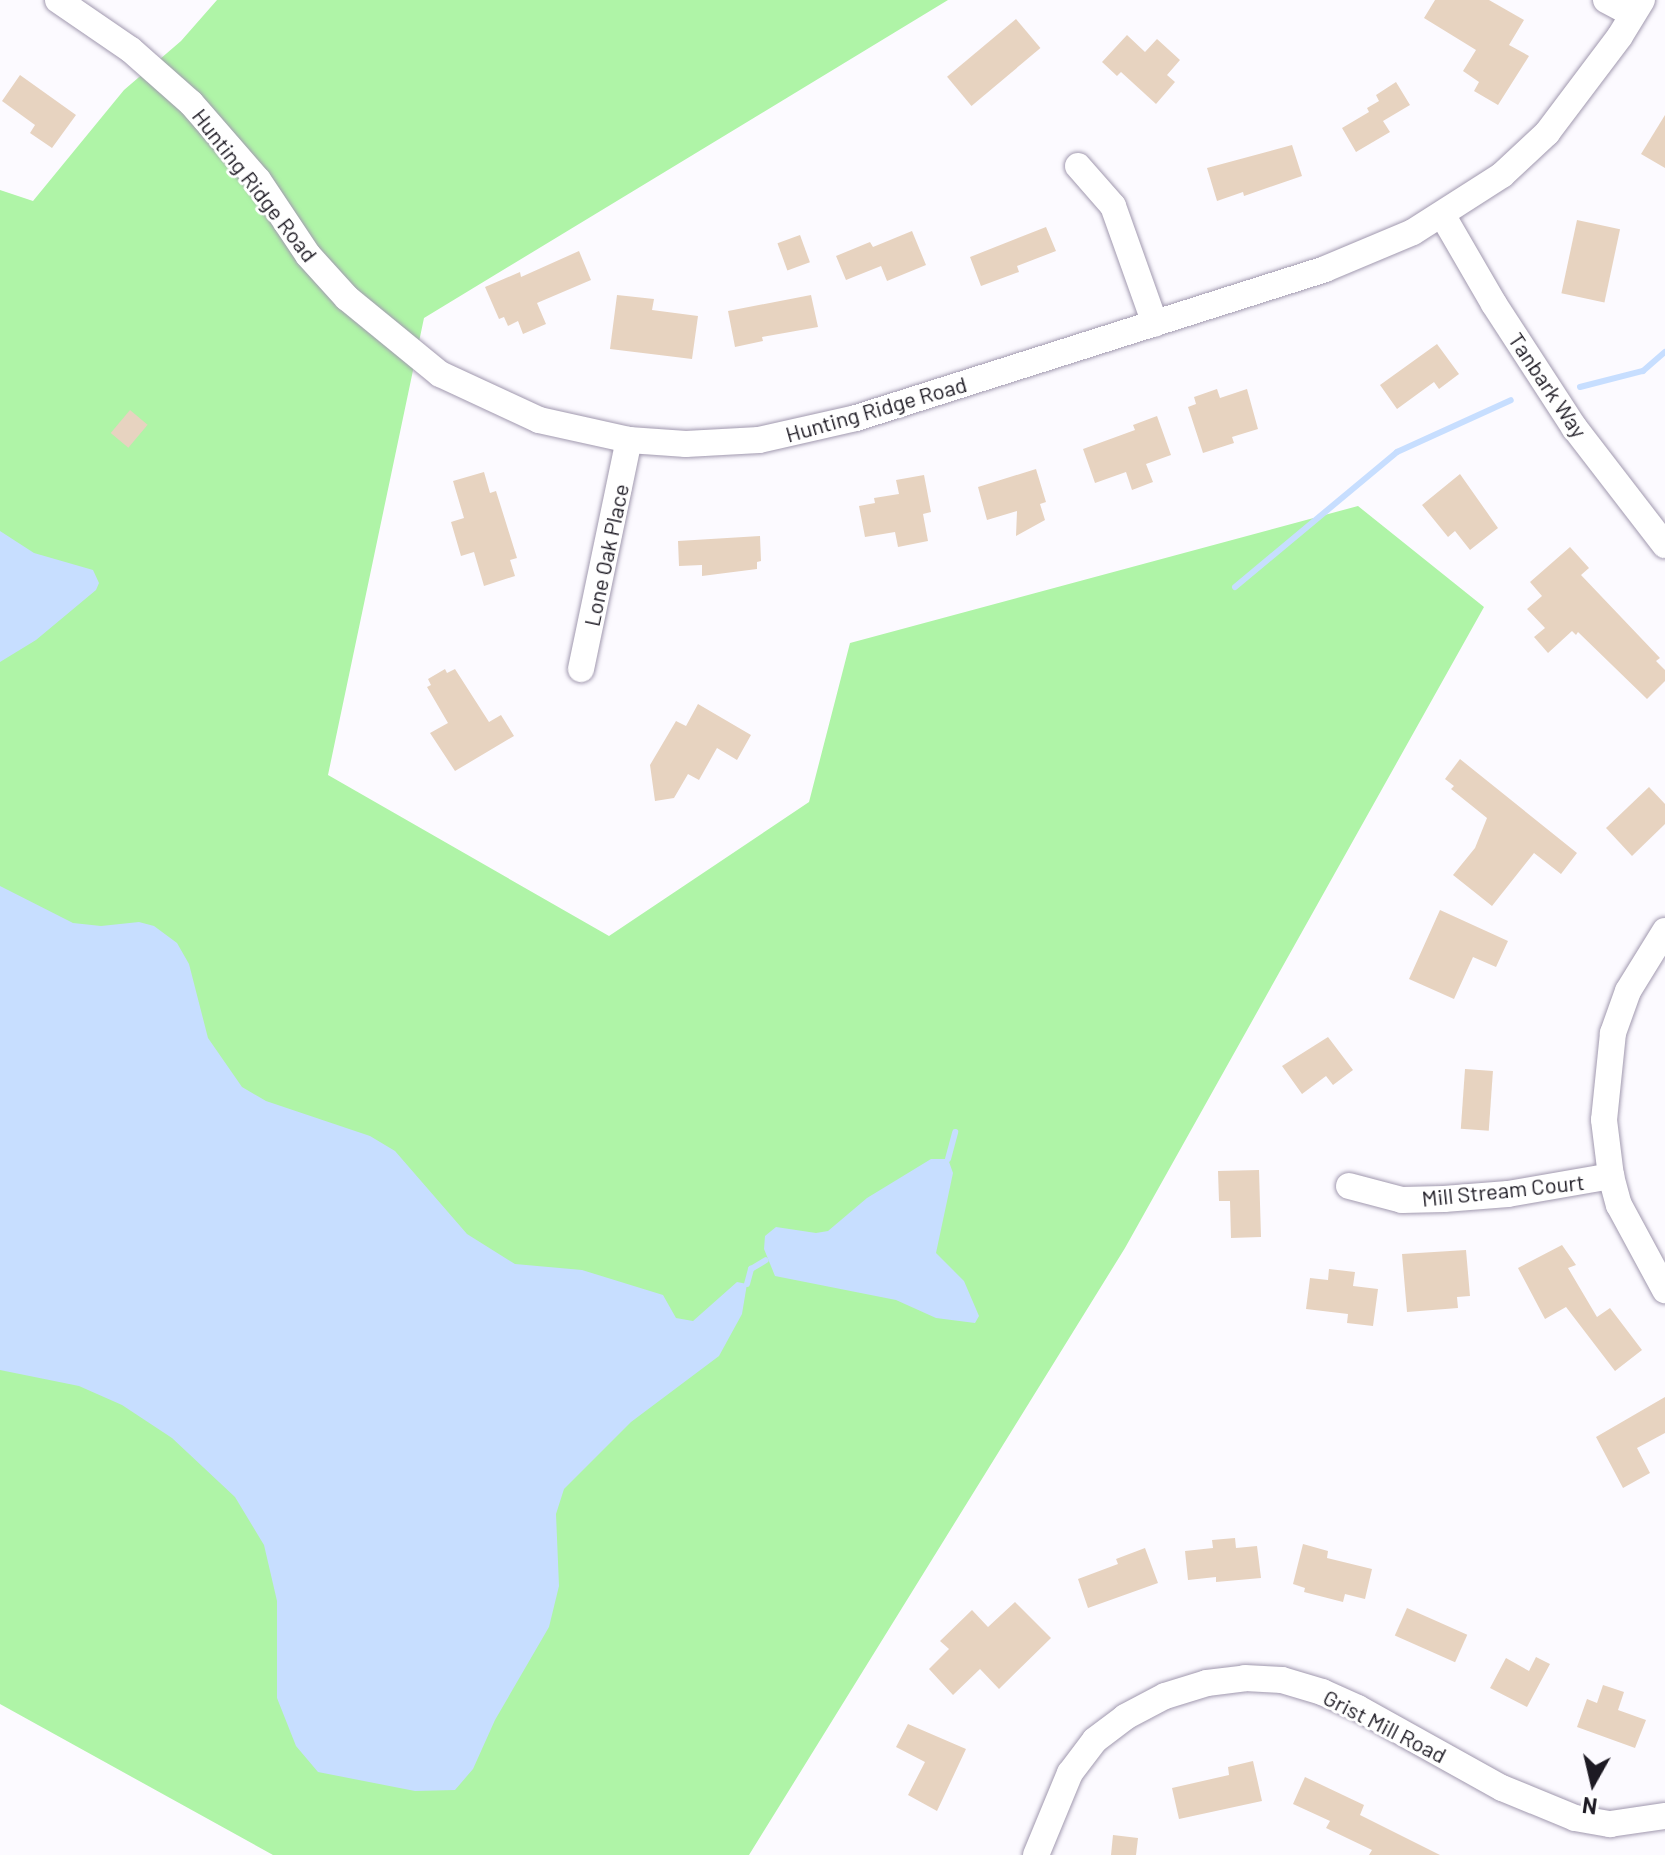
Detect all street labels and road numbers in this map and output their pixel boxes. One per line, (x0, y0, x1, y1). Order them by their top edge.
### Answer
street label: Hunting Ridge Road (187, 103, 323, 267)
street label: Tanbark Way (1503, 327, 1593, 443)
street label: Hunting Ridge Road (782, 370, 970, 448)
street label: Lone Oak Place (578, 481, 634, 629)
street label: Mill Stream Court (1420, 1168, 1586, 1212)
street label: Grist Mill Road (1319, 1684, 1451, 1768)

